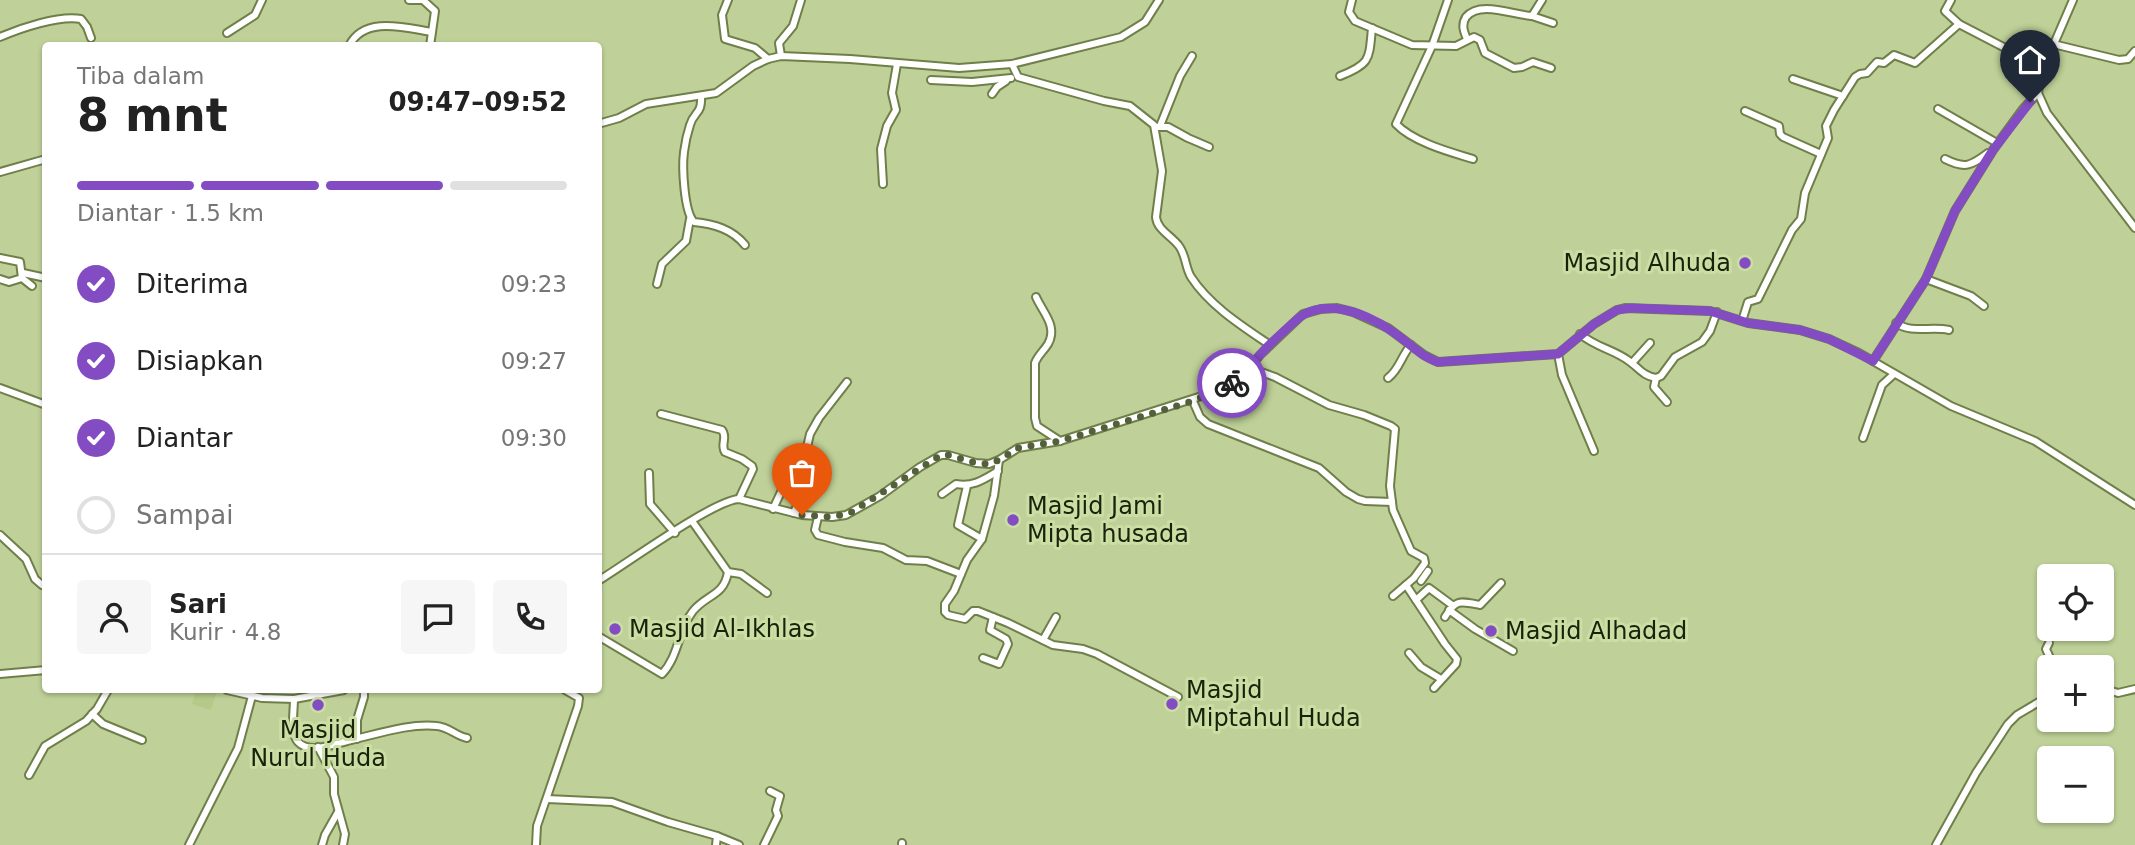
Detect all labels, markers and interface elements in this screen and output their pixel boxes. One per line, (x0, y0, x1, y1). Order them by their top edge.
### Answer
pin (2000, 30, 2060, 102)
icon: home (2011, 41, 2049, 79)
text: Tiba dalam (77, 63, 204, 89)
text: 09:47–09:52 (388, 87, 567, 117)
text: 8 mnt (77, 88, 228, 142)
text: Diantar · 1.5 km (77, 200, 264, 226)
place label: Masjid Alhuda (1563, 249, 1731, 277)
marker: Masjid Alhuda (1737, 255, 1753, 271)
icon: check (77, 265, 115, 303)
text: Diterima (136, 269, 249, 299)
text: 09:23 (501, 271, 567, 297)
icon: check (77, 342, 115, 380)
text: Disiapkan (136, 346, 263, 376)
text: 09:27 (501, 348, 567, 374)
courier (1197, 348, 1267, 418)
icon: bike (1213, 364, 1251, 402)
icon: check (77, 419, 115, 457)
text: Diantar (136, 423, 232, 453)
text: 09:30 (501, 425, 567, 451)
pin (772, 443, 832, 515)
icon: bag (783, 454, 821, 492)
place label: Masjid Jami Mipta husada (1027, 492, 1189, 548)
text: Sampai (136, 500, 233, 530)
marker: Masjid Jami Mipta husada (1005, 512, 1021, 528)
map controls (2037, 564, 2114, 823)
button: locate (2037, 564, 2114, 641)
button: person (77, 580, 151, 654)
button: chat (401, 580, 475, 654)
button: phone (493, 580, 567, 654)
text: Sari (169, 589, 227, 619)
place label: Masjid Al-Ikhlas (629, 615, 815, 643)
place label: Masjid Alhadad (1505, 617, 1687, 645)
text: Kurir · 4.8 (169, 619, 281, 645)
marker: Masjid Al-Ikhlas (607, 621, 623, 637)
marker: Masjid Alhadad (1483, 623, 1499, 639)
button: + (2037, 655, 2114, 732)
place label: Masjid Miptahul Huda (1186, 676, 1361, 732)
marker: Masjid Miptahul Huda (1164, 696, 1180, 712)
marker: Masjid Nurul Huda (310, 697, 326, 713)
place label: Masjid Nurul Huda (250, 716, 386, 772)
button: − (2037, 746, 2114, 823)

